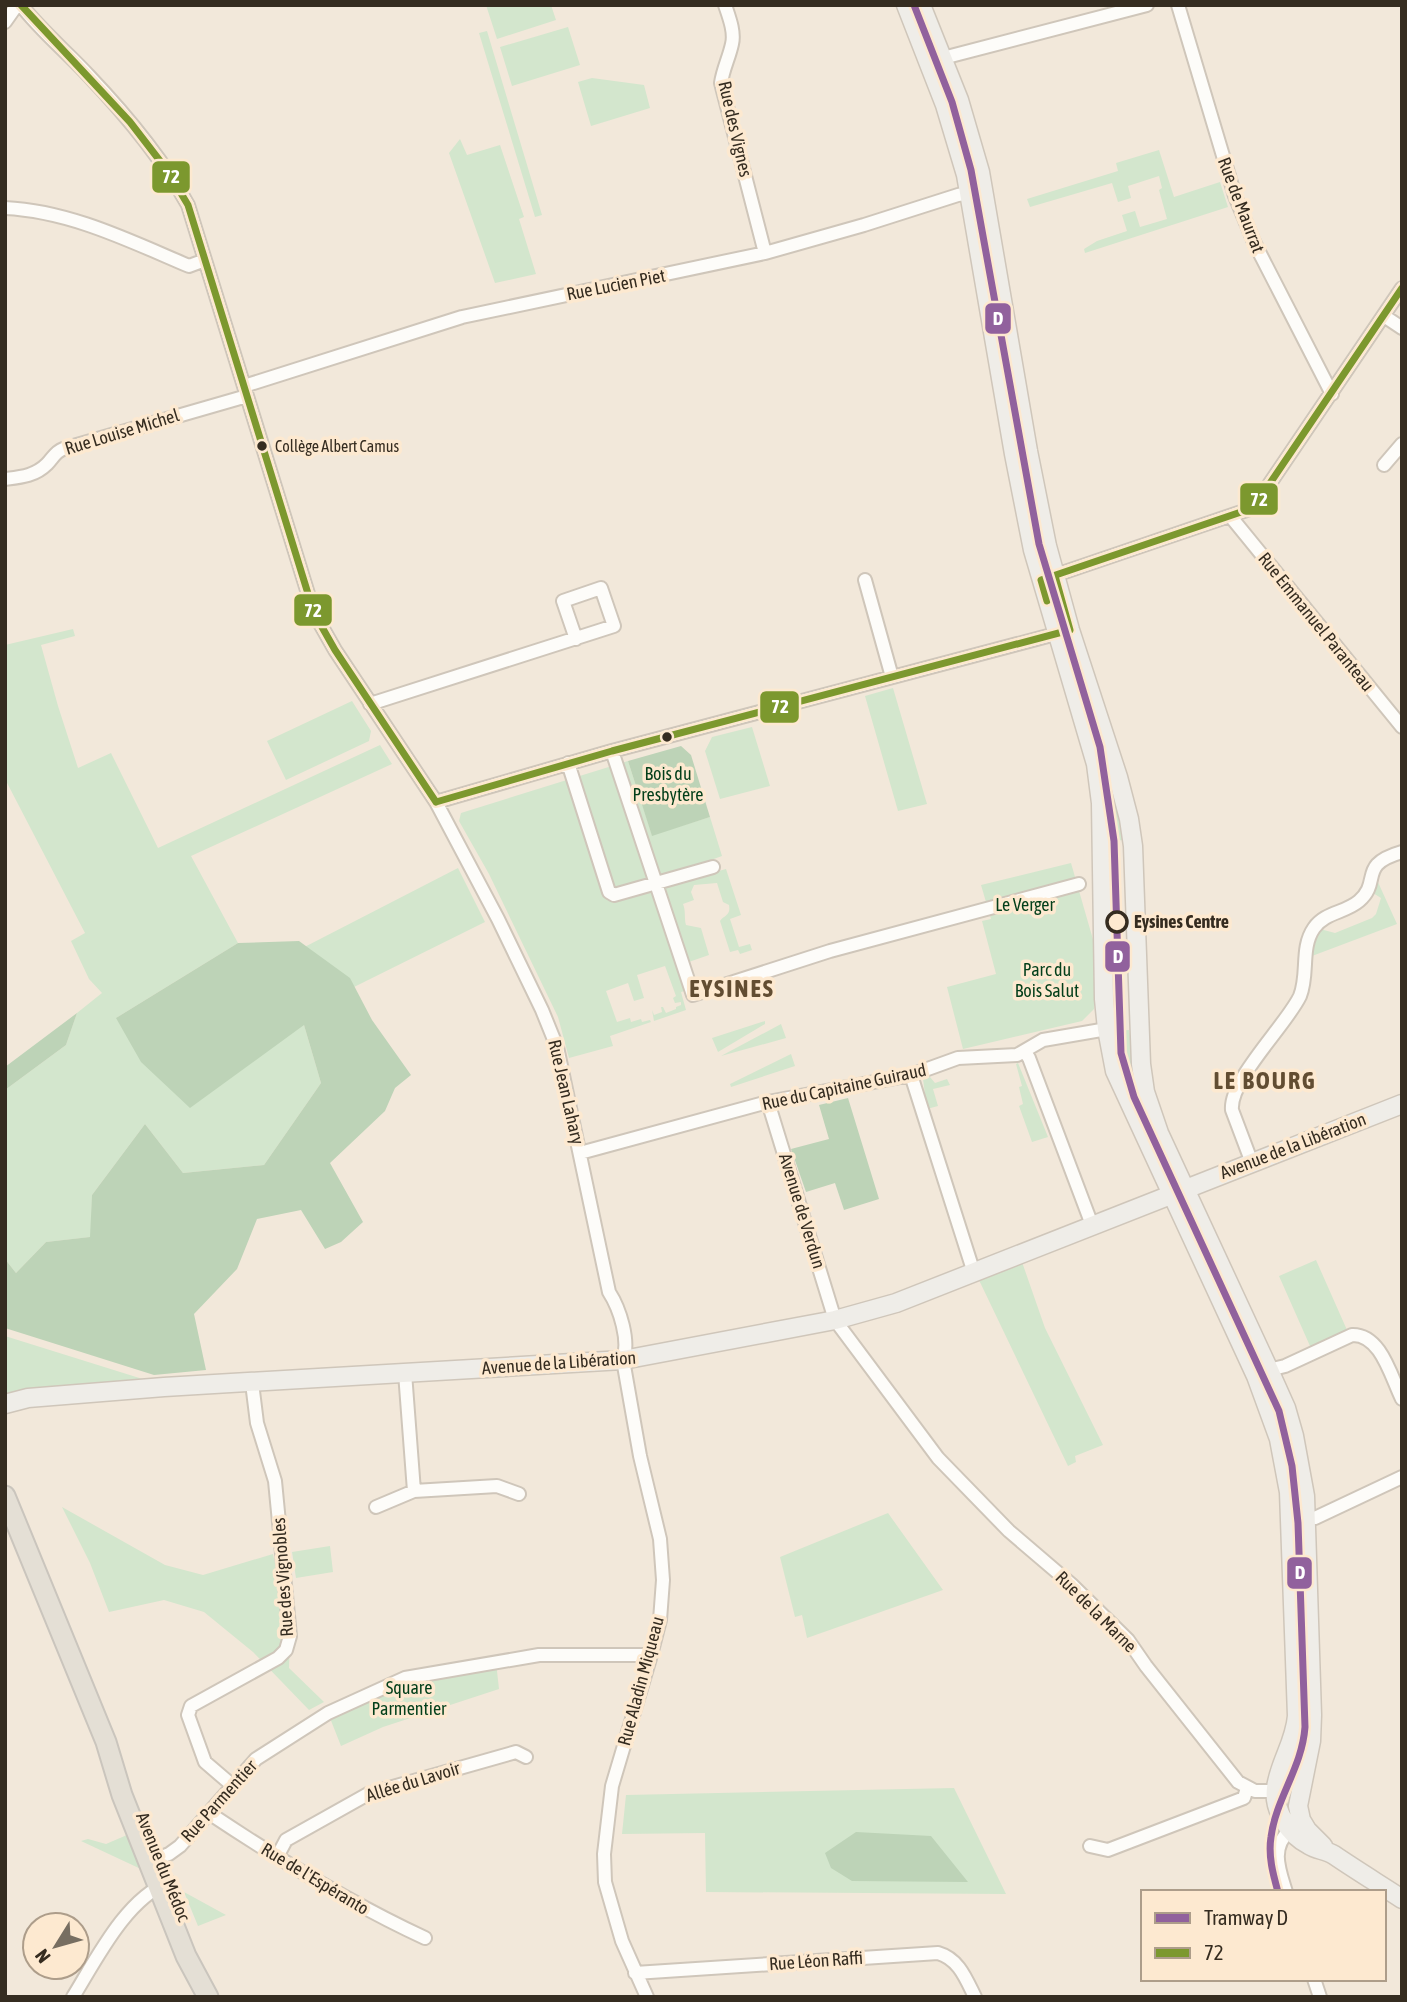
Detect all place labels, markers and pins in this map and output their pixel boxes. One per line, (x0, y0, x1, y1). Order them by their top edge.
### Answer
place label: Collège Albert Camus (275, 437, 399, 456)
marker: Collège Albert Camus (255, 439, 269, 453)
unlabelled marker (660, 730, 674, 744)
marker: Eysines Centre (1106, 911, 1128, 933)
place label: Eysines Centre (1134, 911, 1229, 932)

